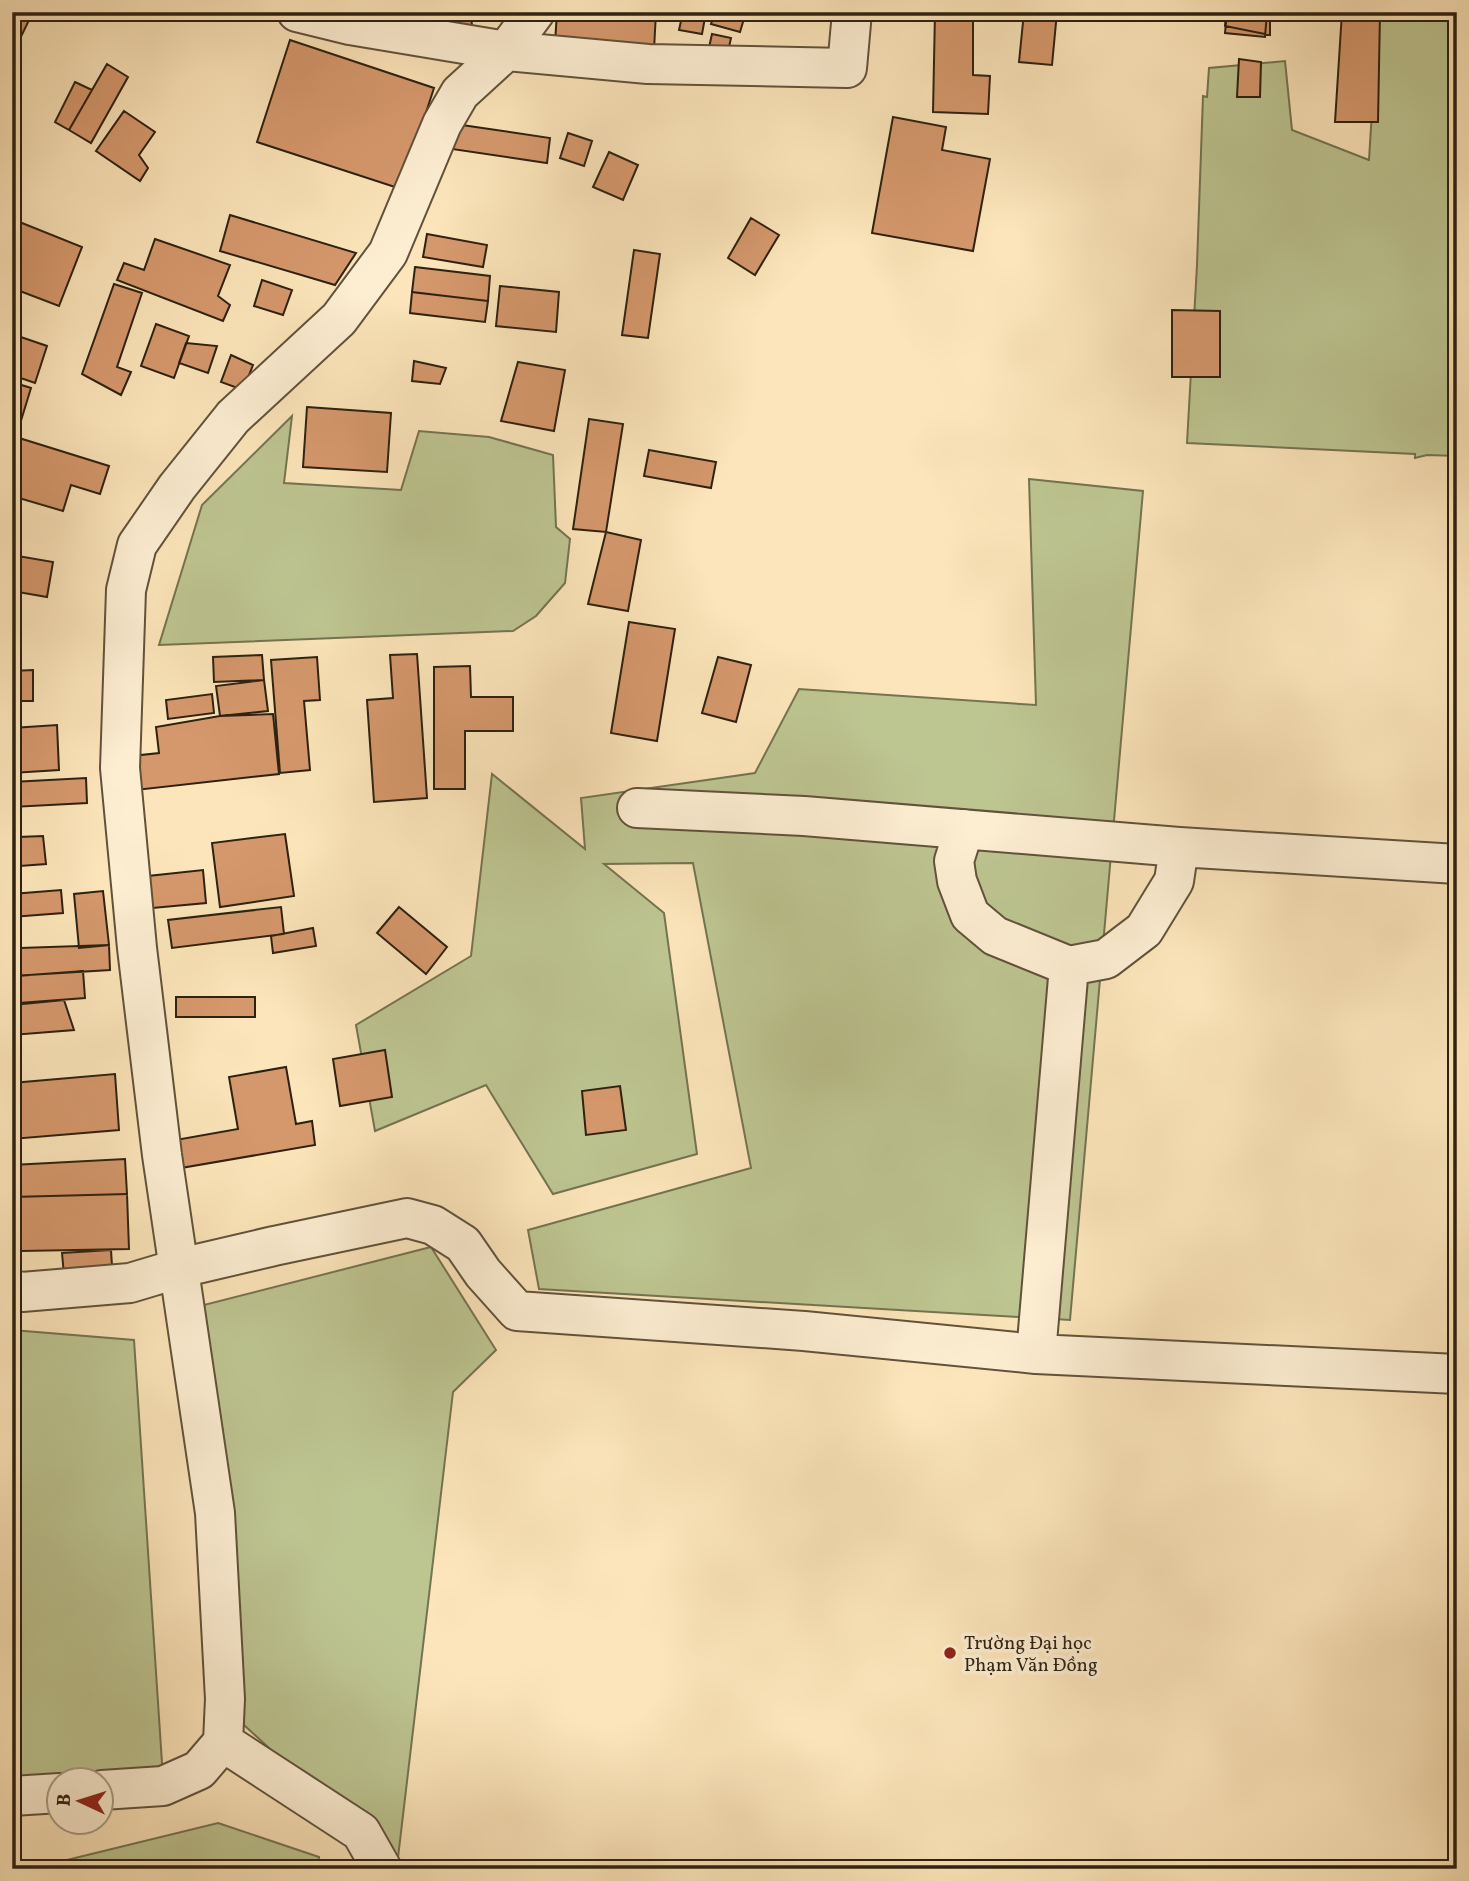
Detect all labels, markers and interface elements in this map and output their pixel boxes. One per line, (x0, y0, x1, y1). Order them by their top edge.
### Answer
place label: Trường Đại học Phạm Văn Đồng (964, 1631, 1098, 1679)
marker: Trường Đại học Phạm Văn Đồng (942, 1645, 958, 1661)
north arrow (46, 1766, 116, 1836)
text: B (52, 1793, 78, 1807)

